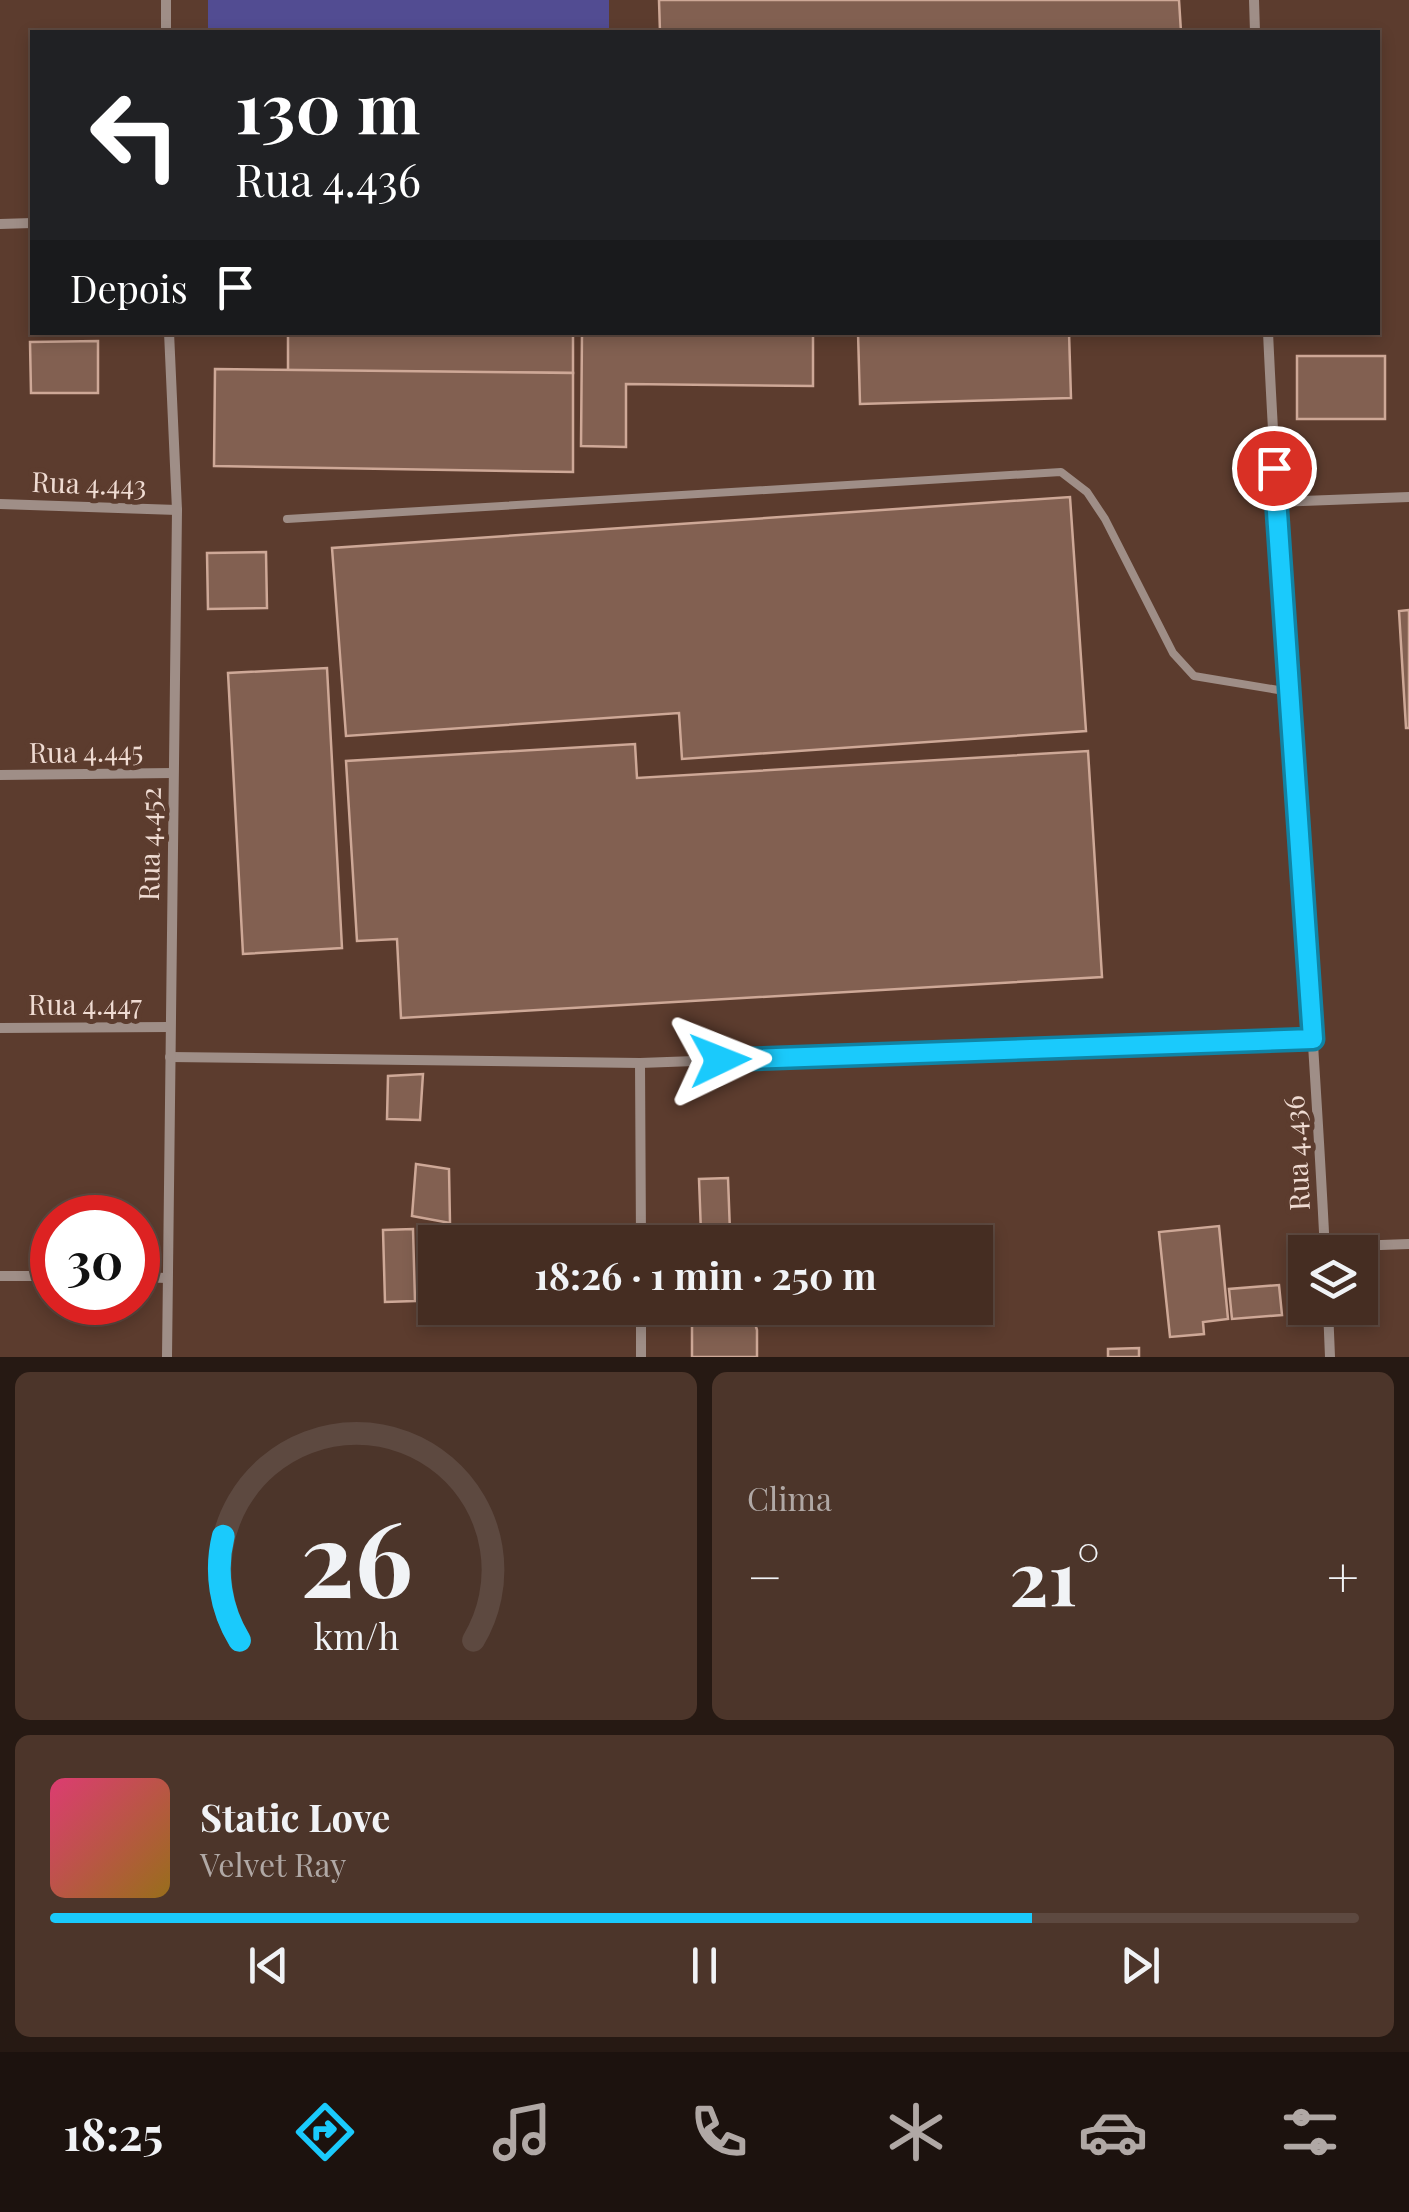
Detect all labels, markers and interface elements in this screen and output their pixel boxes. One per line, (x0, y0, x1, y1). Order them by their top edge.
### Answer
text: 130 m (235, 58, 420, 152)
icon: left (70, 70, 200, 200)
text: Rua 4.436 (235, 148, 421, 208)
icon: arrive (208, 260, 263, 315)
text: Depois (70, 262, 188, 313)
pin (1232, 426, 1317, 511)
icon: arrive (1247, 441, 1302, 496)
street label: Rua 4.443 (31, 462, 147, 503)
street label: Rua 4.445 (28, 731, 144, 770)
street label: Rua 4.452 (129, 787, 168, 901)
street label: Rua 4.447 (28, 985, 143, 1022)
position arrow (668, 1008, 772, 1112)
street label: Rua 4.436 (1274, 1094, 1317, 1212)
speed limit sign: 30 (30, 1195, 160, 1325)
map controls (1288, 1235, 1378, 1325)
button: layers (1288, 1235, 1378, 1325)
text: 18:26 · 1 min · 250 m (534, 1249, 877, 1300)
text: Clima (747, 1476, 832, 1519)
text: 26 (300, 1485, 412, 1624)
text: 21° (1009, 1525, 1100, 1625)
text: − (747, 1538, 783, 1612)
text: + (1327, 1538, 1359, 1612)
text: km/h (313, 1611, 399, 1659)
text: Static Love (200, 1791, 390, 1842)
text: Velvet Ray (200, 1842, 347, 1885)
icon: previous (241, 1938, 296, 1993)
icon: pause (677, 1938, 732, 1993)
icon: next (1113, 1938, 1168, 1993)
icon: directions (290, 2097, 360, 2167)
icon: music (487, 2097, 557, 2167)
icon: phone (684, 2097, 754, 2167)
icon: climate (881, 2097, 951, 2167)
icon: car (1078, 2097, 1148, 2167)
icon: filters (1275, 2097, 1345, 2167)
text: 18:25 (64, 2102, 163, 2162)

